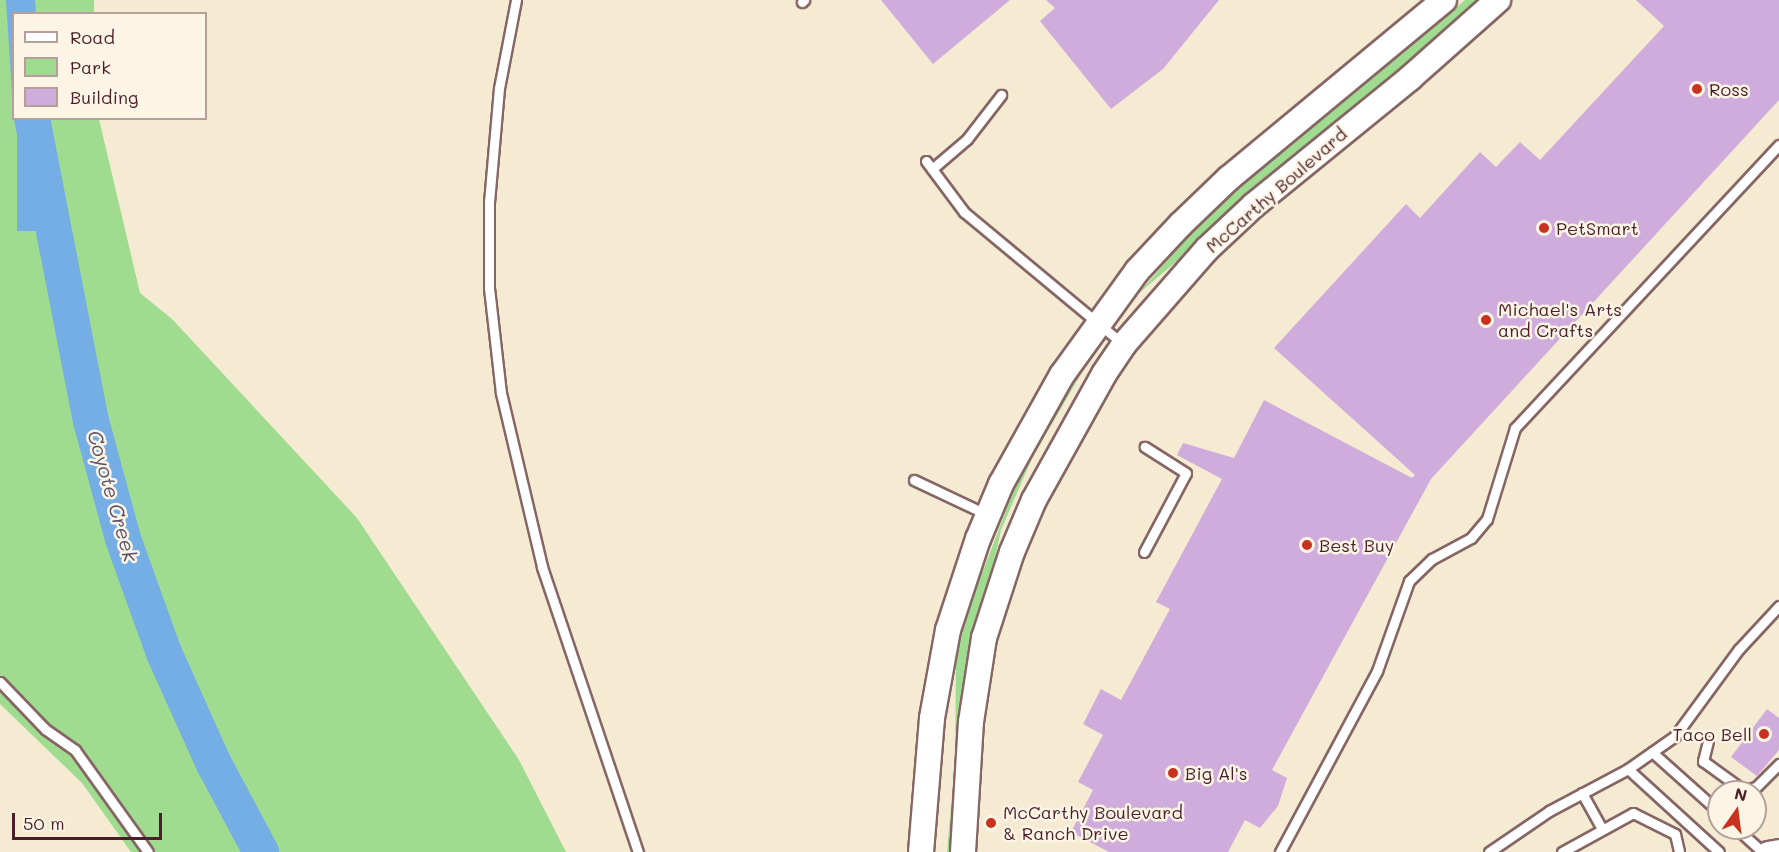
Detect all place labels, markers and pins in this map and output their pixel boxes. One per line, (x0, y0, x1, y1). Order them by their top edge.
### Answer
place label: Ross (1709, 78, 1749, 100)
marker: Ross (1690, 82, 1704, 96)
place label: PetSmart (1556, 217, 1639, 239)
marker: PetSmart (1537, 221, 1551, 235)
place label: Michael's Arts and Crafts (1498, 299, 1622, 342)
marker: Michael's Arts and Crafts (1479, 313, 1493, 327)
place label: Best Buy (1319, 534, 1394, 556)
marker: Best Buy (1300, 538, 1314, 552)
place label: Taco Bell (1672, 723, 1752, 745)
marker: Taco Bell (1757, 727, 1771, 741)
place label: Big Al's (1185, 762, 1248, 784)
marker: Big Al's (1166, 766, 1180, 780)
place label: McCarthy Boulevard & Ranch Drive (1003, 802, 1183, 844)
marker: McCarthy Boulevard & Ranch Drive (984, 816, 998, 830)

